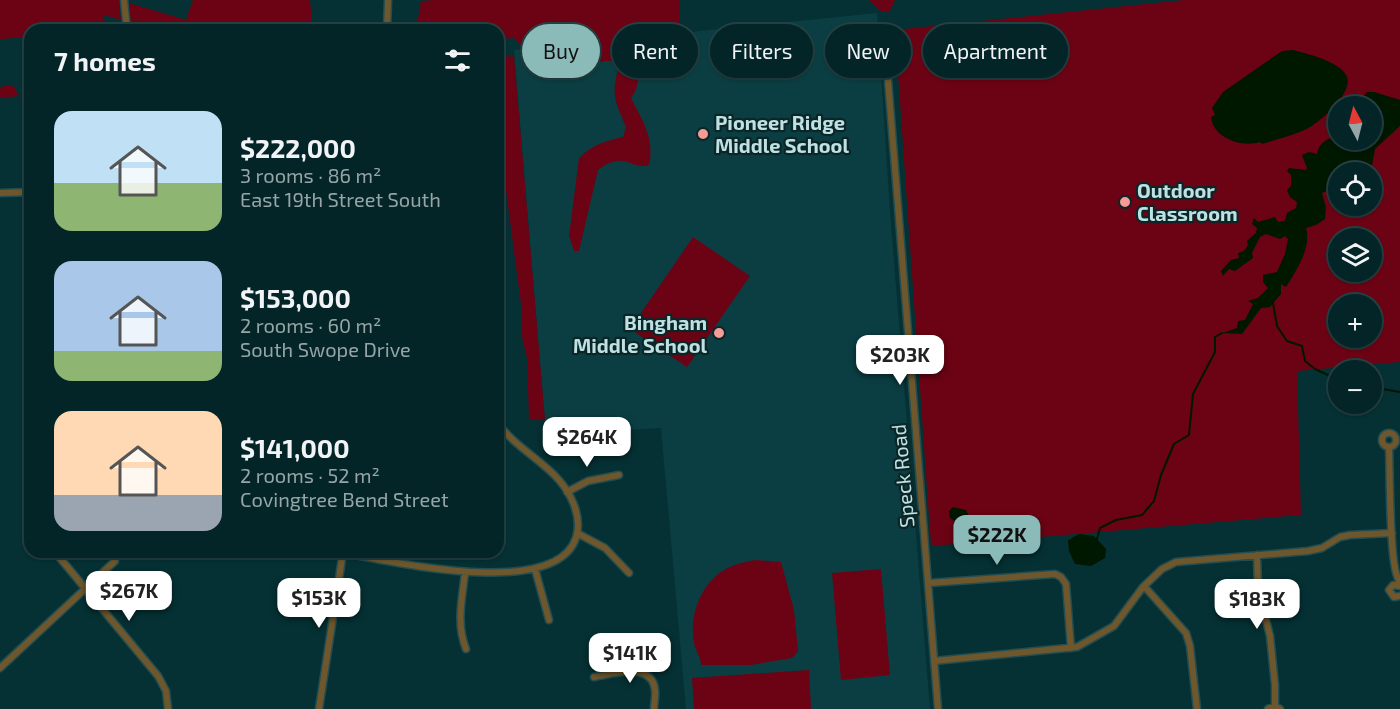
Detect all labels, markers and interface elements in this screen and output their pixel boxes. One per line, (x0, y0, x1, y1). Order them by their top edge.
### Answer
chip: Buy (522, 24, 600, 78)
chip: Rent (612, 24, 698, 78)
chip: Filters (710, 24, 813, 78)
chip: New (825, 24, 911, 78)
chip: Apartment (923, 24, 1068, 78)
icon: filters (441, 44, 474, 77)
text: 7 homes (54, 45, 156, 76)
north arrow (1328, 96, 1382, 150)
map controls (1328, 96, 1382, 414)
place label: Pioneer Ridge Middle School (715, 110, 849, 157)
marker: Pioneer Ridge Middle School (696, 127, 710, 141)
text: $222,000 (240, 132, 356, 163)
icon: home (102, 135, 174, 207)
button: locate (1328, 162, 1382, 216)
text: 3 rooms · 86 m² (240, 163, 381, 187)
place label: Outdoor Classroom (1137, 178, 1238, 225)
text: East 19th Street South (240, 187, 441, 211)
marker: Outdoor Classroom (1118, 195, 1132, 209)
button: layers (1328, 228, 1382, 282)
text: $153,000 (240, 282, 351, 313)
icon: home (102, 285, 174, 357)
button: + (1328, 294, 1382, 348)
place label: Bingham Middle School (573, 310, 707, 357)
text: 2 rooms · 60 m² (240, 313, 381, 337)
marker: Bingham Middle School (712, 326, 726, 340)
pin: $203K (858, 335, 942, 386)
text: South Swope Drive (240, 337, 411, 361)
text: $203K (870, 342, 930, 366)
button: − (1328, 360, 1382, 414)
pin: $264K (545, 417, 629, 468)
street label: Speck Road (886, 423, 918, 529)
text: $264K (557, 424, 617, 448)
text: $141,000 (240, 432, 350, 463)
icon: home (102, 435, 174, 507)
text: 2 rooms · 52 m² (240, 463, 380, 487)
text: Covingtree Bend Street (240, 487, 449, 511)
pin: $222K (955, 515, 1039, 566)
text: $222K (967, 522, 1027, 546)
pin: $267K (87, 571, 171, 622)
text: $267K (100, 578, 158, 602)
pin: $153K (277, 578, 361, 629)
pin: $183K (1215, 579, 1299, 630)
text: $153K (291, 585, 347, 609)
text: $183K (1229, 586, 1285, 610)
pin: $141K (588, 633, 672, 684)
text: $141K (603, 640, 657, 664)

